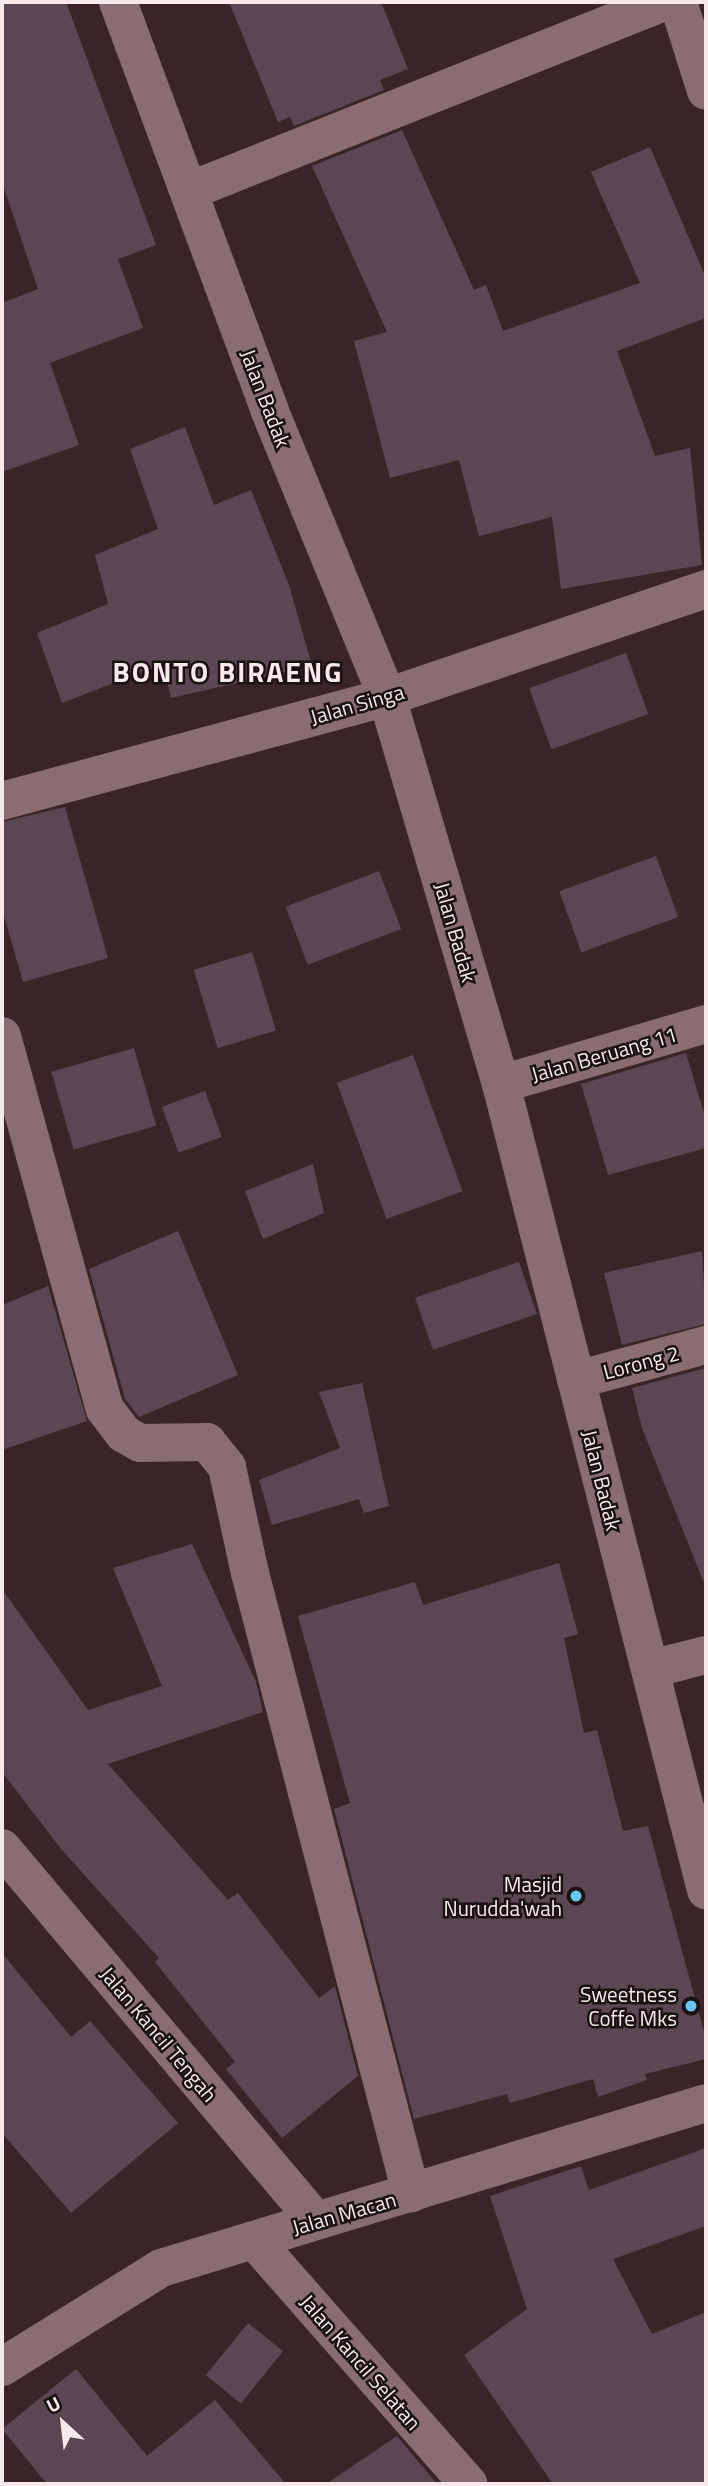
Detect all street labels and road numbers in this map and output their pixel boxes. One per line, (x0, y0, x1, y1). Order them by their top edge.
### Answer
street label: Jalan Badak (236, 345, 296, 451)
street label: Jalan Singa (307, 679, 407, 729)
street label: Jalan Badak (430, 879, 482, 985)
street label: Jalan Beruang 11 (528, 1021, 680, 1087)
street label: Lorong 2 (600, 1340, 682, 1384)
street label: Jalan Badak (577, 1427, 627, 1533)
street label: Jalan Kancil Tengah (95, 1961, 223, 2107)
street label: Jalan Macan (289, 2186, 399, 2240)
street label: Jalan Kancil Selatan (295, 2289, 427, 2435)

